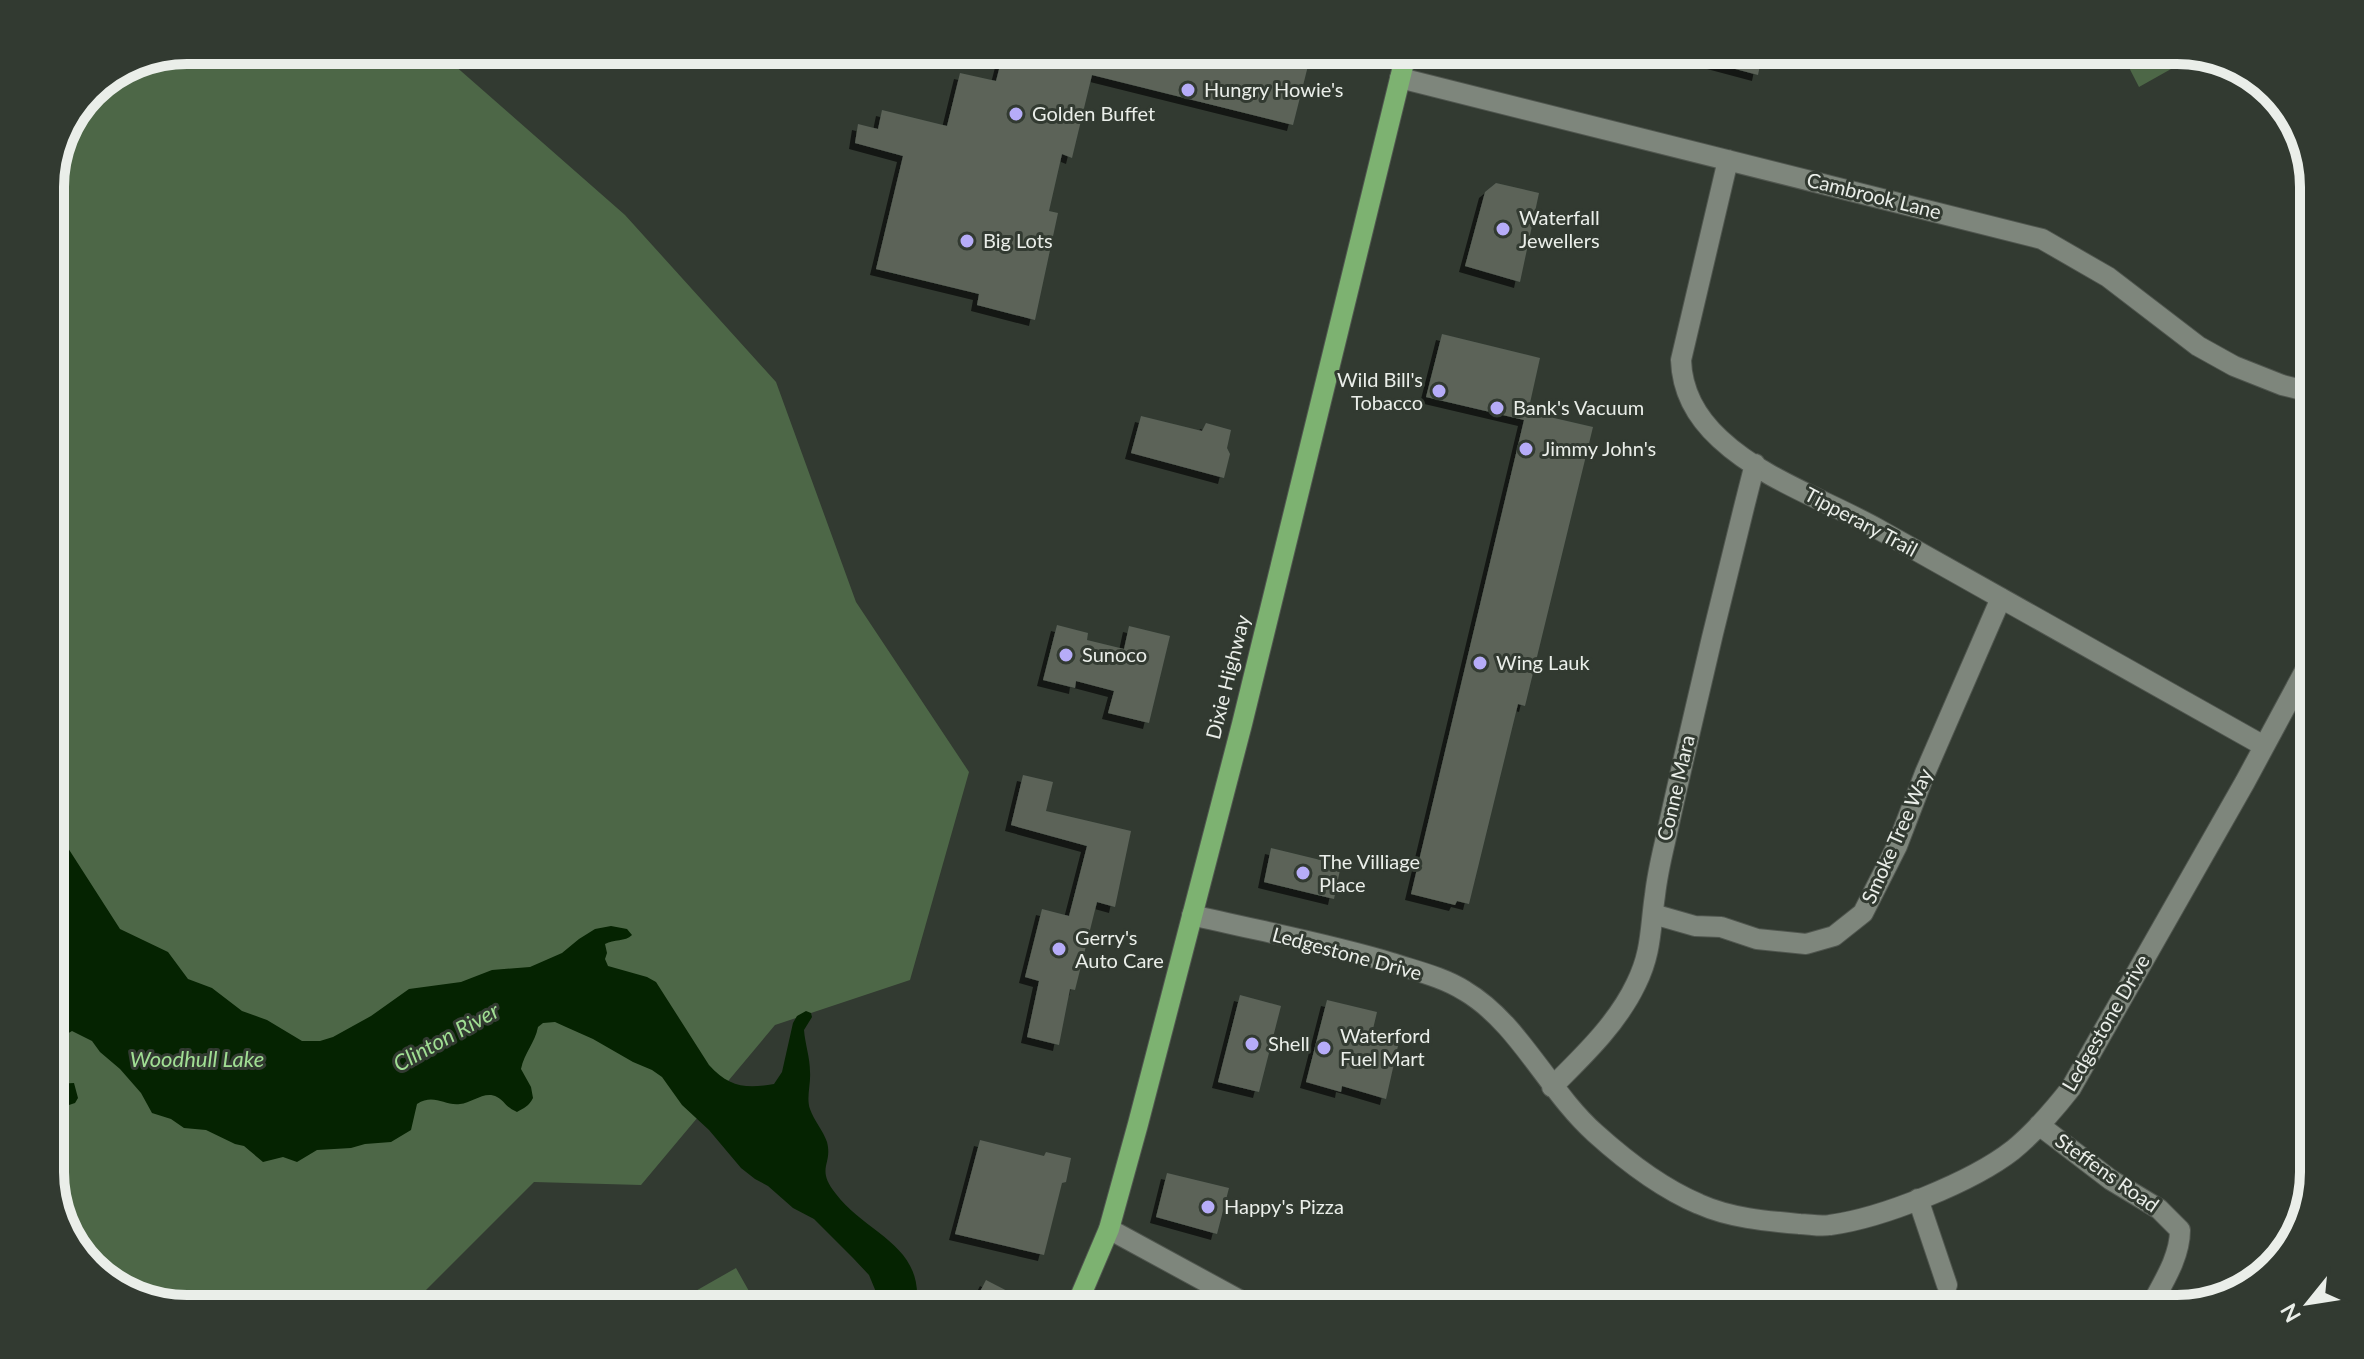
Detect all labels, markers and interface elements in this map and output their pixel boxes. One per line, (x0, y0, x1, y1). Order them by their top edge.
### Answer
place label: Hungry Howie's (1204, 77, 1343, 101)
marker: Hungry Howie's (1179, 81, 1197, 99)
place label: Golden Buffet (1032, 101, 1155, 125)
marker: Golden Buffet (1007, 105, 1025, 123)
street label: Cambrook Lane (1805, 167, 1944, 223)
place label: Waterfall Jewellers (1519, 205, 1600, 252)
marker: Waterfall Jewellers (1494, 220, 1512, 238)
place label: Big Lots (983, 228, 1053, 252)
marker: Big Lots (958, 232, 976, 250)
place label: Wild Bill's Tobacco (1337, 367, 1423, 414)
marker: Wild Bill's Tobacco (1430, 382, 1448, 400)
place label: Bank's Vacuum (1513, 395, 1644, 419)
marker: Bank's Vacuum (1488, 399, 1506, 417)
place label: Jimmy John's (1542, 436, 1656, 460)
marker: Jimmy John's (1517, 440, 1535, 458)
street label: Tipperary Trail (1801, 481, 1922, 561)
street label: Dixie Highway (1200, 611, 1254, 741)
place label: Sunoco (1082, 642, 1147, 666)
marker: Sunoco (1057, 646, 1075, 664)
place label: Wing Lauk (1496, 650, 1590, 674)
marker: Wing Lauk (1471, 654, 1489, 672)
street label: Conne Mara (1651, 733, 1699, 843)
street label: Smoke Tree Way (1856, 764, 1937, 907)
place label: The Villiage Place (1319, 849, 1420, 896)
marker: The Villiage Place (1294, 864, 1312, 882)
street label: Ledgestone Drive (1270, 922, 1425, 985)
place label: Gerry's Auto Care (1075, 925, 1164, 972)
marker: Gerry's Auto Care (1050, 940, 1068, 958)
street label: Ledgestone Drive (2056, 950, 2154, 1095)
water label: Clinton River (388, 996, 504, 1077)
place label: Waterford Fuel Mart (1340, 1023, 1430, 1070)
place label: Shell (1268, 1031, 1310, 1055)
marker: Shell (1243, 1035, 1261, 1053)
marker: Waterford Fuel Mart (1315, 1039, 1333, 1057)
water label: Woodhull Lake (130, 1045, 264, 1072)
street label: Steffens Road (2051, 1128, 2164, 1217)
place label: Happy's Pizza (1224, 1194, 1344, 1218)
marker: Happy's Pizza (1199, 1198, 1217, 1216)
north arrow (2268, 1263, 2348, 1343)
text: N (2274, 1299, 2306, 1327)

